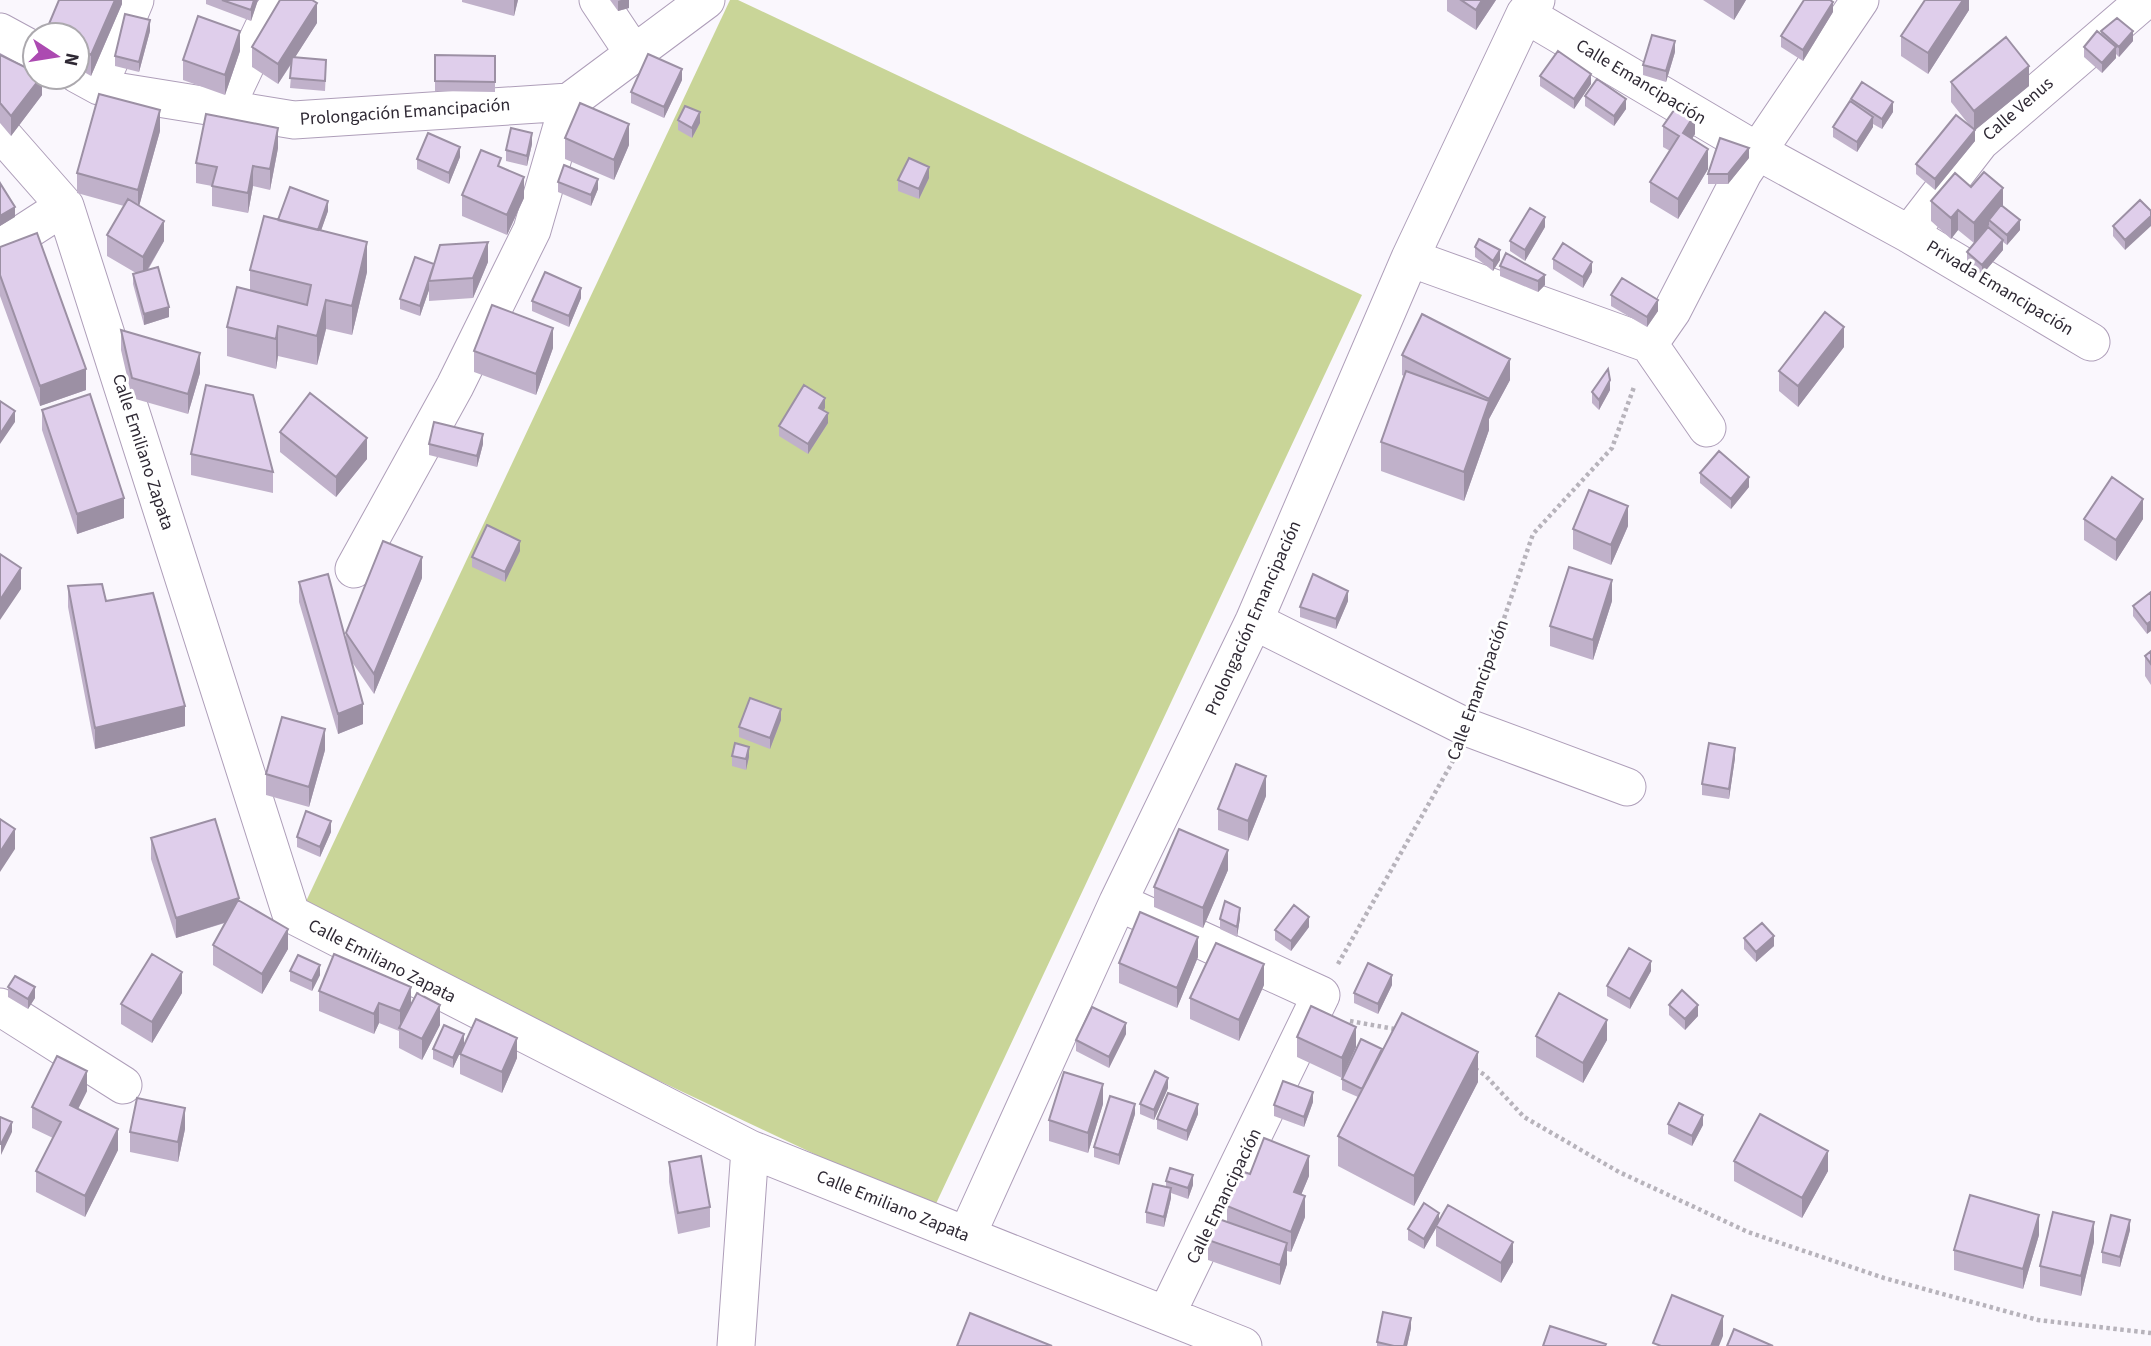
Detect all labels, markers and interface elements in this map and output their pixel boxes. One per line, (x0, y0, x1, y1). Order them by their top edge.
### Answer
north arrow (21, 21, 91, 91)
street label: Calle Emancipación (1571, 33, 1711, 131)
text: N (57, 50, 86, 68)
street label: Calle Venus (1977, 71, 2059, 147)
street label: Prolongación Emancipación (299, 92, 511, 132)
street label: Privada Emancipación (1922, 234, 2078, 342)
street label: Calle Emiliano Zapata (106, 371, 180, 533)
street label: Prolongación Emancipación (1199, 517, 1307, 719)
street label: Calle Emancipación (1441, 616, 1515, 764)
street label: Calle Emiliano Zapata (304, 913, 460, 1009)
street label: Calle Emancipación (1180, 1124, 1268, 1268)
street label: Calle Emiliano Zapata (813, 1164, 973, 1248)

